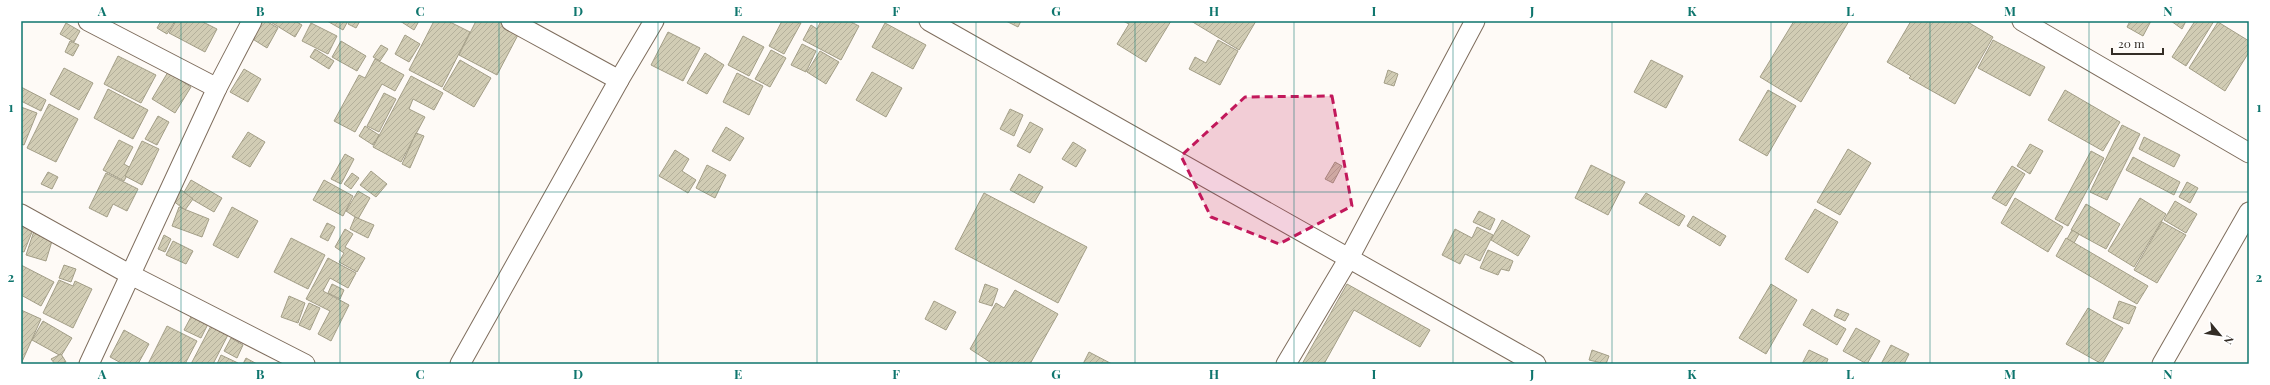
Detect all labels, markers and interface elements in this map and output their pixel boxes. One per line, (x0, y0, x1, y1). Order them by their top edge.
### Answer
text: A (97, 2, 107, 19)
text: B (256, 2, 265, 19)
text: C (415, 2, 425, 19)
text: D (573, 2, 583, 19)
text: E (734, 2, 742, 19)
text: F (892, 2, 900, 19)
text: G (1051, 2, 1061, 19)
text: H (1209, 2, 1219, 19)
text: I (1372, 2, 1377, 19)
text: J (1529, 2, 1535, 19)
text: K (1687, 2, 1697, 19)
text: L (1846, 2, 1854, 19)
text: M (2004, 2, 2016, 19)
text: N (2163, 2, 2173, 19)
scale bar (2112, 30, 2163, 56)
text: 20 m (2118, 35, 2145, 51)
text: 1 (9, 98, 14, 115)
text: 1 (2257, 98, 2262, 115)
text: 2 (8, 268, 15, 285)
text: 2 (2256, 268, 2263, 285)
north arrow (2200, 315, 2240, 355)
text: N (2221, 333, 2238, 347)
text: A (97, 365, 107, 382)
text: B (256, 365, 265, 382)
text: C (415, 365, 425, 382)
text: D (573, 365, 583, 382)
text: E (734, 365, 742, 382)
text: F (892, 365, 900, 382)
text: G (1051, 365, 1061, 382)
text: H (1209, 365, 1219, 382)
text: I (1372, 365, 1377, 382)
text: J (1529, 365, 1535, 382)
text: K (1687, 365, 1697, 382)
text: L (1846, 365, 1854, 382)
text: M (2004, 365, 2016, 382)
text: N (2163, 365, 2173, 382)

